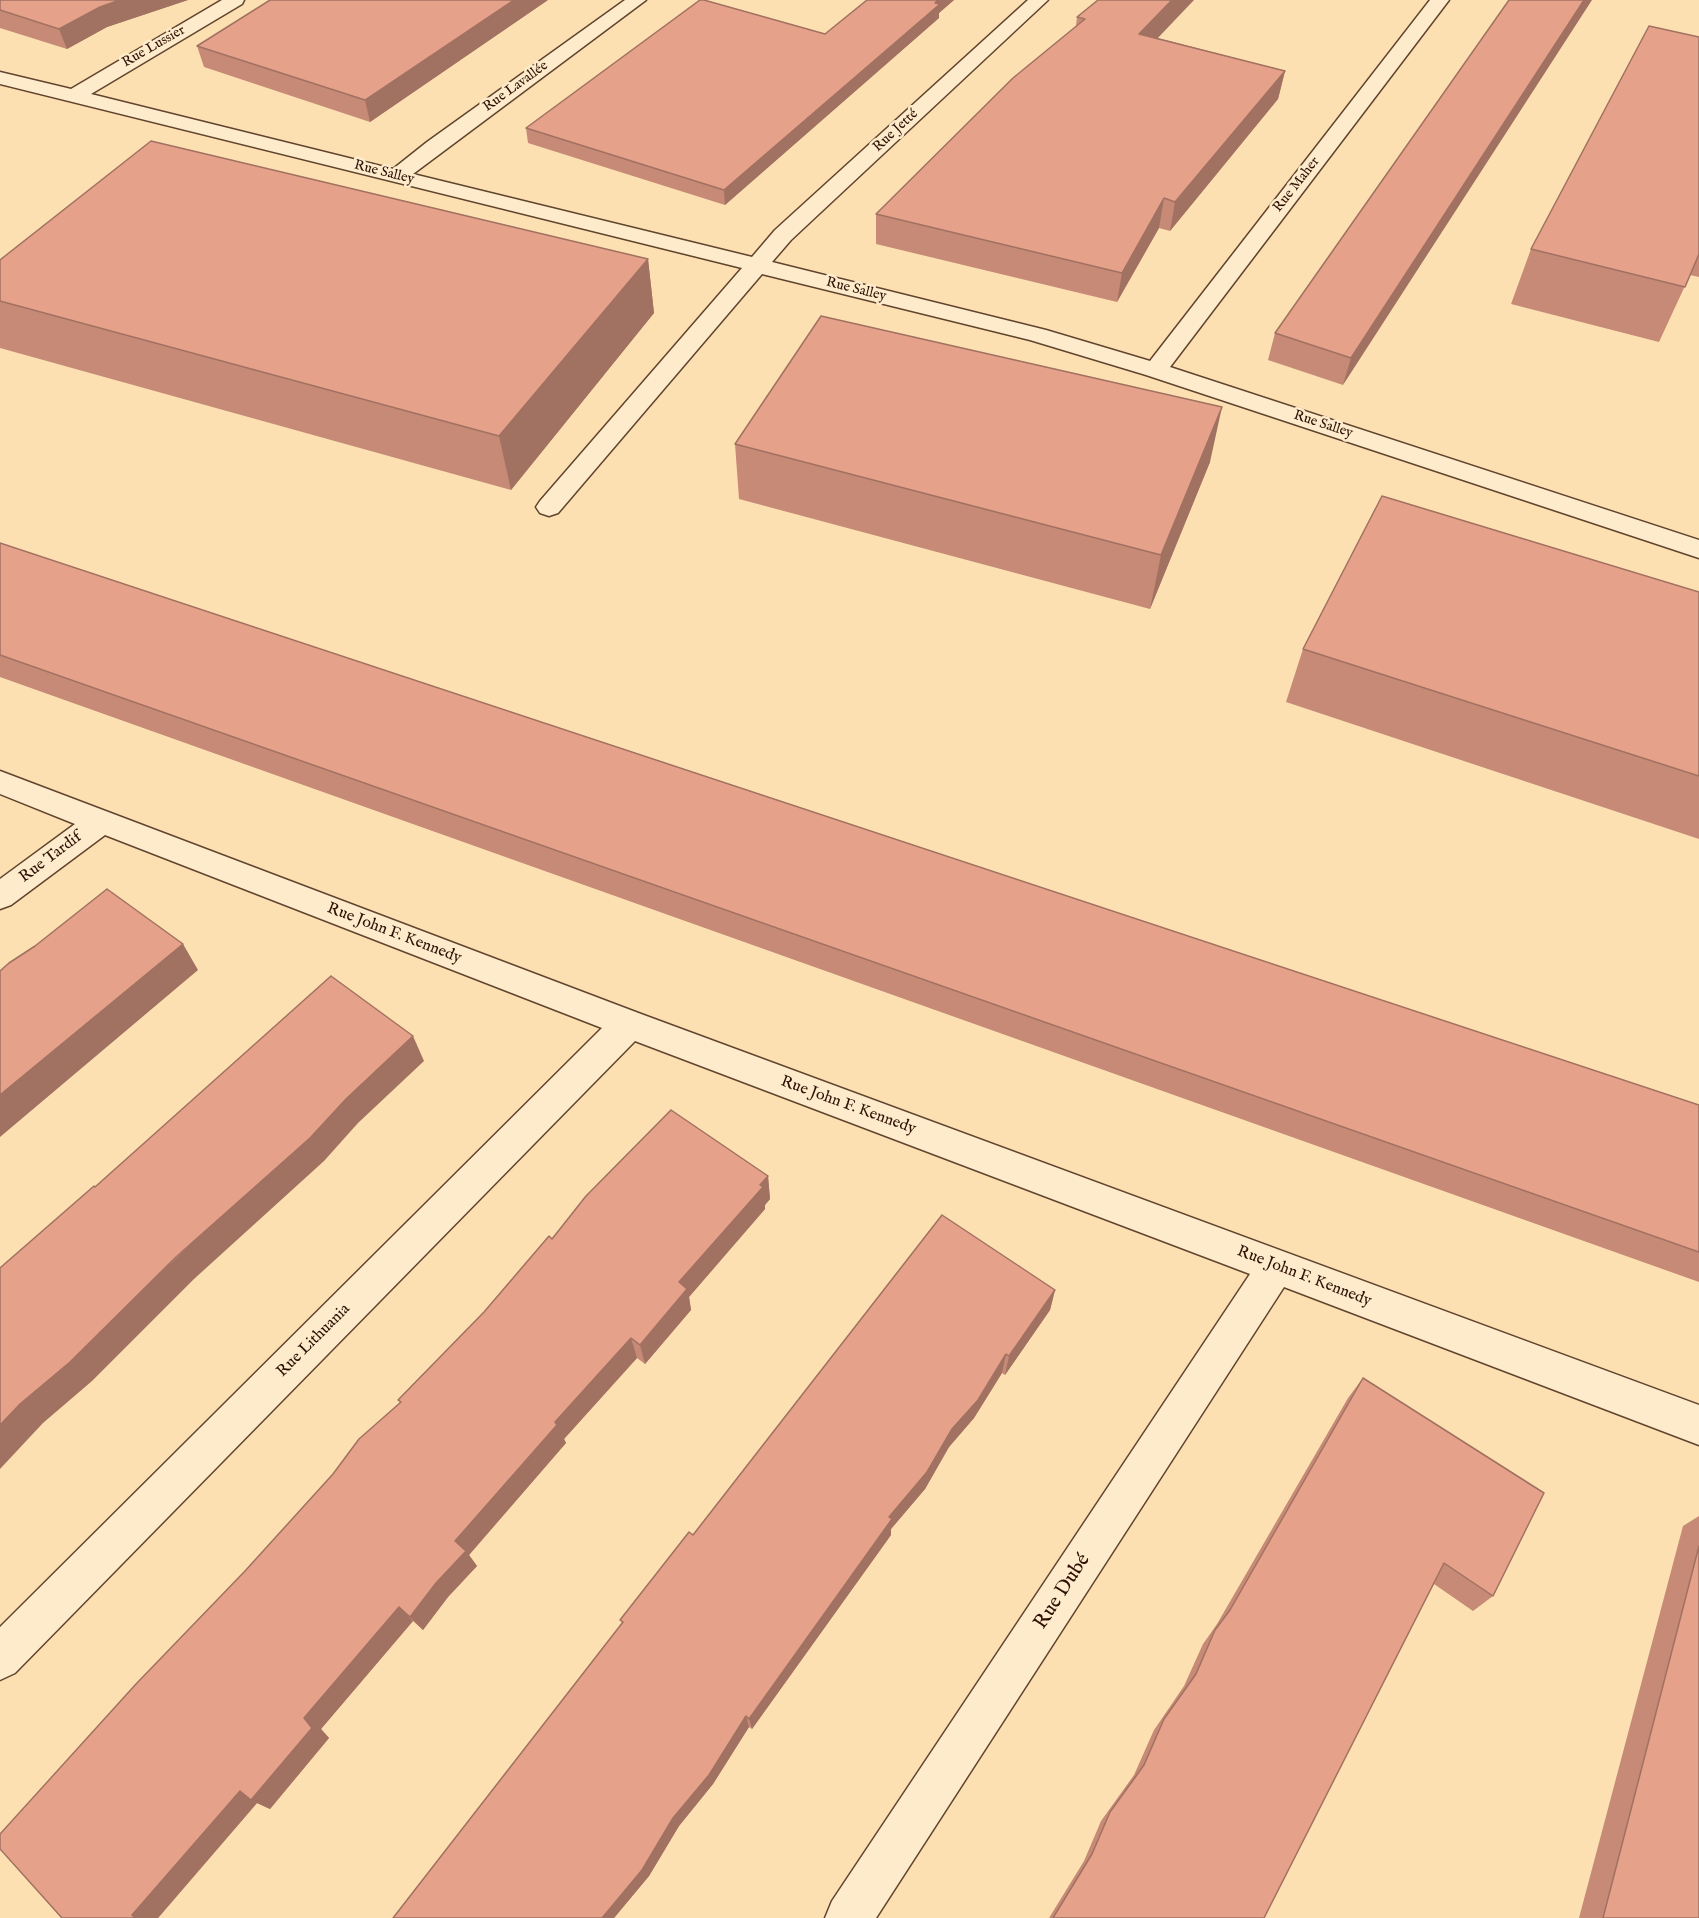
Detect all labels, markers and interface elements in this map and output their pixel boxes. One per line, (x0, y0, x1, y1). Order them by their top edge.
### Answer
street label: Rue Lussier (120, 22, 188, 72)
street label: Rue Lavallée (480, 58, 552, 116)
street label: Rue Jetté (870, 106, 922, 156)
street label: Rue Maher (1270, 154, 1324, 216)
street label: Rue Salley (352, 157, 416, 189)
street label: Rue Salley (824, 274, 888, 306)
street label: Rue Salley (1291, 408, 1355, 442)
street label: Rue Tardif (16, 828, 86, 888)
street label: Rue John F. Kennedy (324, 900, 464, 968)
street label: Rue John F. Kennedy (778, 1073, 918, 1139)
street label: Rue John F. Kennedy (1234, 1243, 1374, 1311)
street label: Rue Lithuania (273, 1300, 355, 1382)
street label: Rue Dubé (1030, 1550, 1096, 1634)

